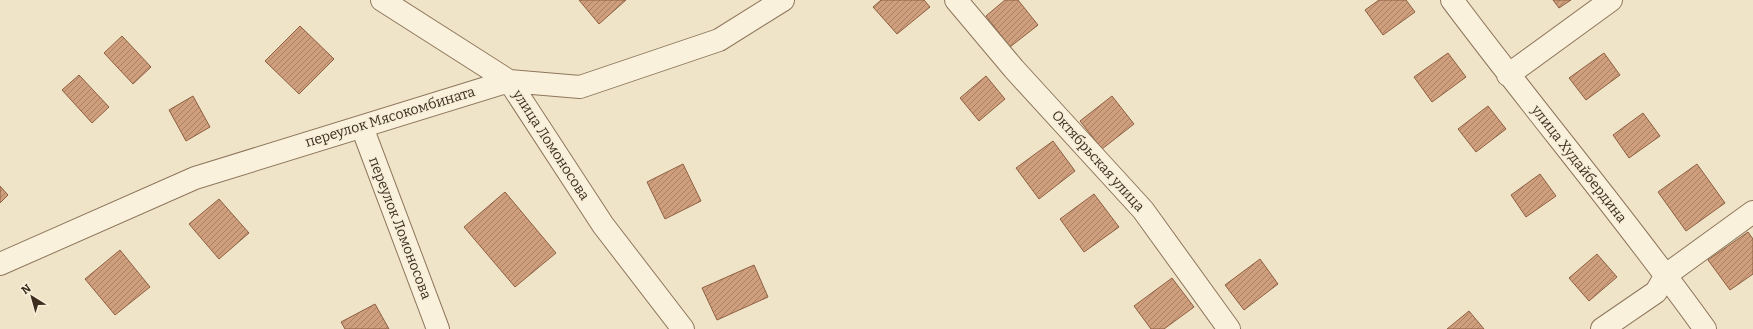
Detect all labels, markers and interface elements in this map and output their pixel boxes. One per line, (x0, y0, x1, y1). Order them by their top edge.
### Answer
street label: переулок Мясокомбината (303, 83, 477, 151)
street label: улица Ломоносова (508, 86, 593, 204)
street label: улица Худайбердина (1527, 101, 1630, 226)
street label: Октябрьская улица (1048, 107, 1148, 215)
street label: переулок Ломоносова (365, 155, 435, 302)
north arrow (12, 277, 52, 317)
text: N (19, 281, 34, 297)

